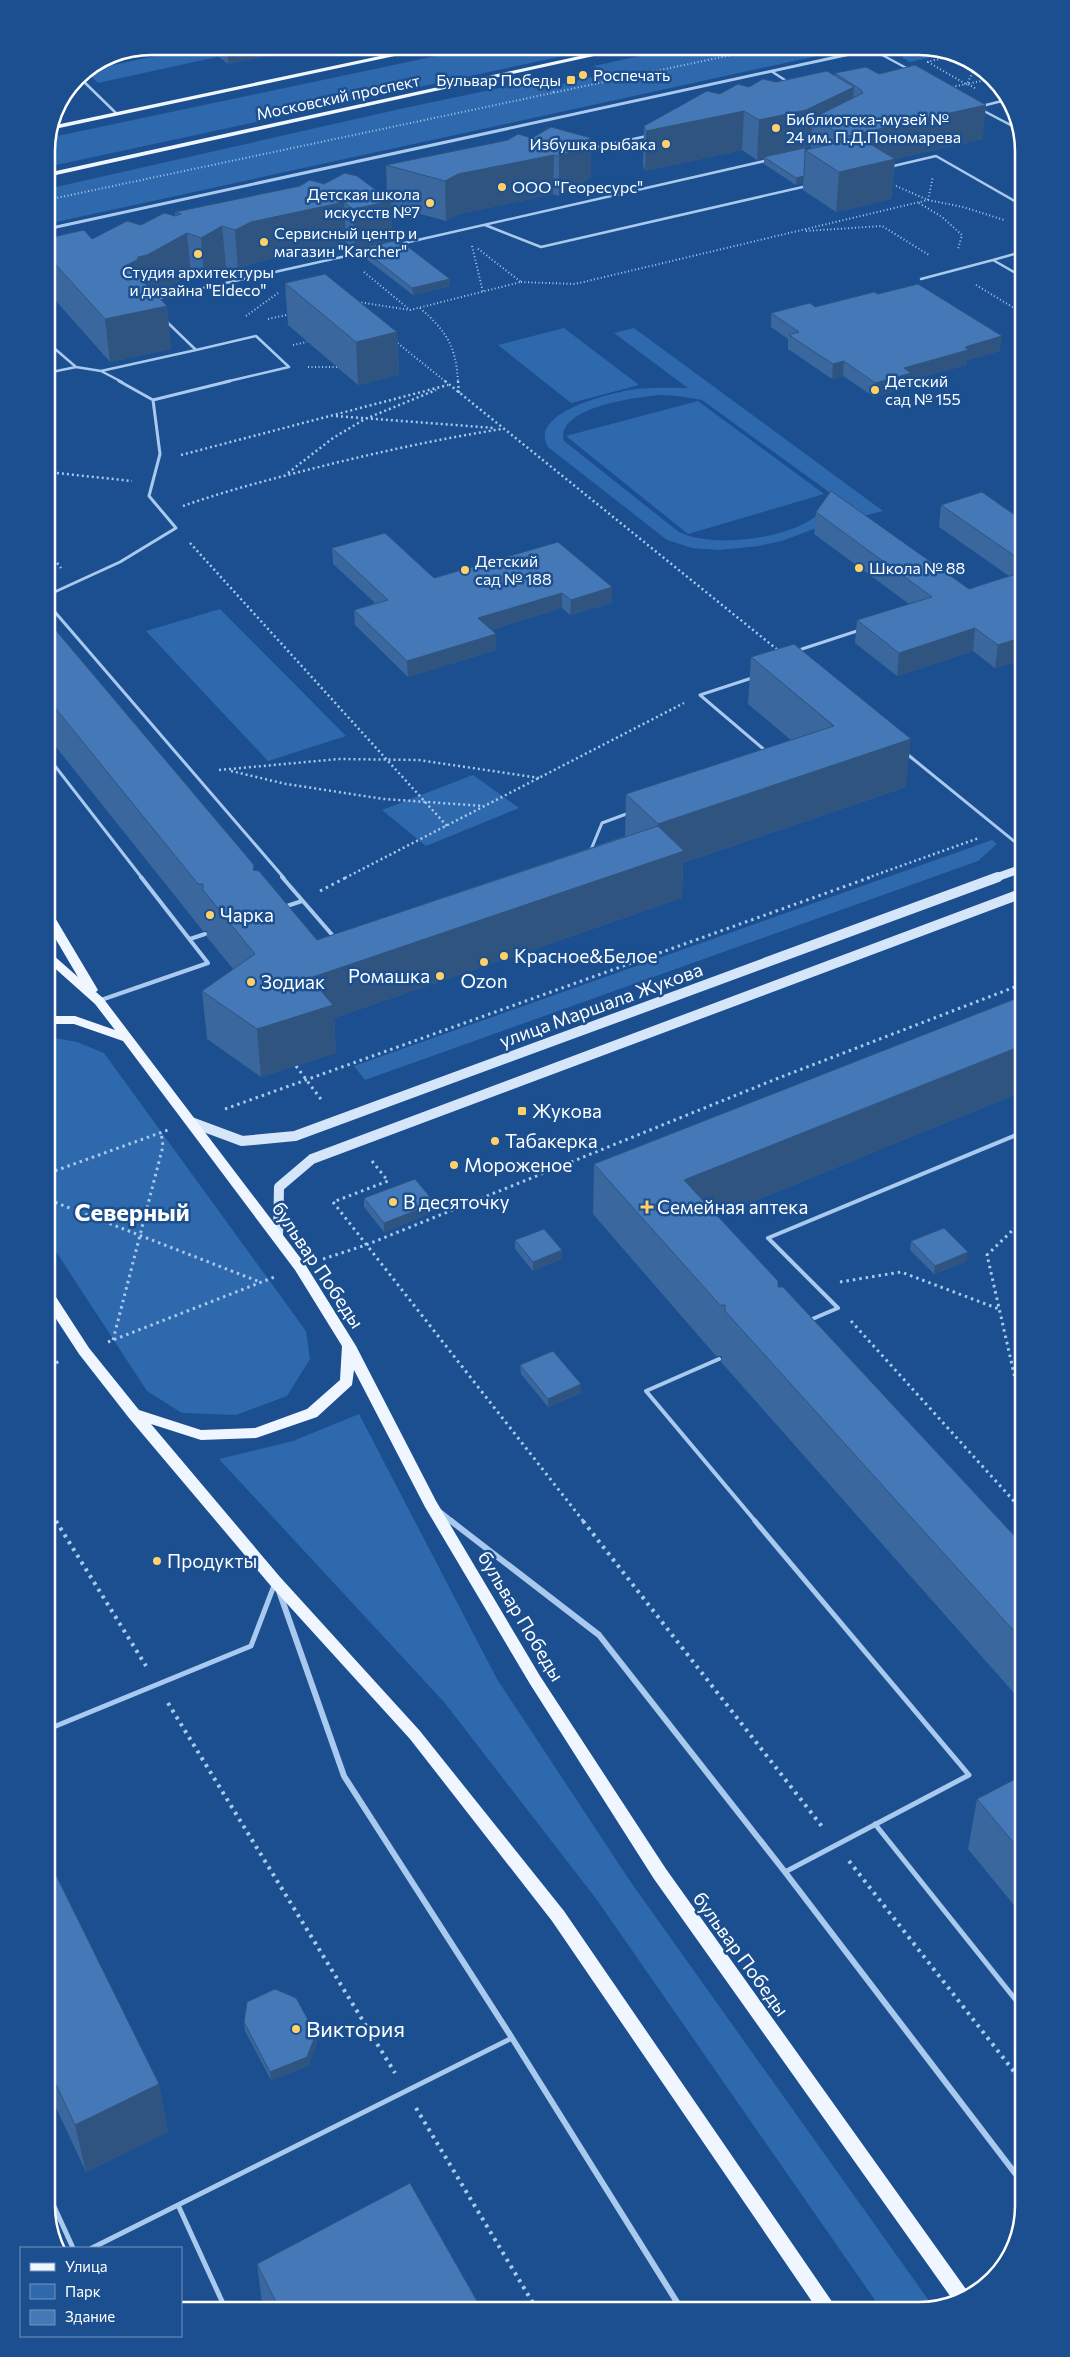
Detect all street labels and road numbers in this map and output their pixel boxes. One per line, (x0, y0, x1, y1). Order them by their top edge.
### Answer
street label: Московский проспект (255, 70, 422, 123)
street label: улица Маршала Жукова (496, 957, 706, 1052)
street label: бульвар Победы (268, 1197, 369, 1332)
street label: бульвар Победы (474, 1546, 569, 1685)
street label: бульвар Победы (689, 1887, 794, 2020)

